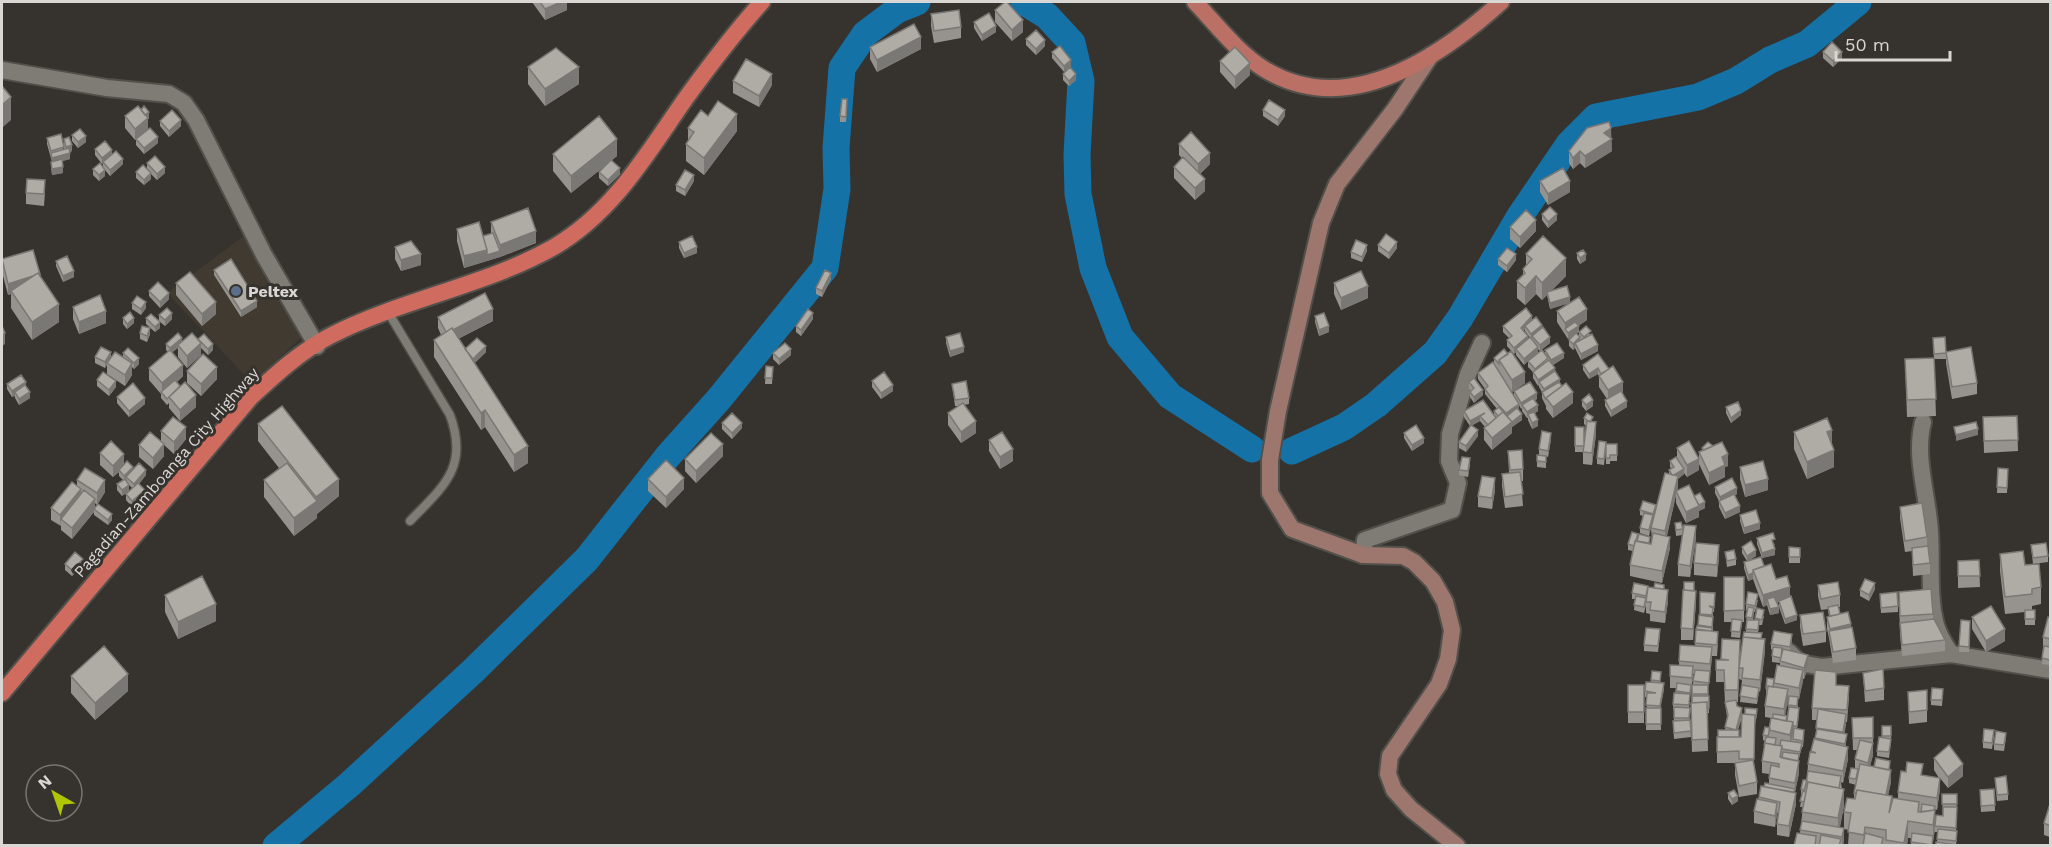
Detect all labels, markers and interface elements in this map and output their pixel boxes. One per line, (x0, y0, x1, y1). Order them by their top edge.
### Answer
scale bar (1836, 24, 1950, 62)
text: 50 m (1845, 34, 1890, 55)
place label: Peltex (248, 282, 298, 301)
marker: Peltex (229, 284, 243, 298)
street label: Pagadian-Zamboanga City Highway (70, 363, 263, 581)
north arrow (24, 763, 84, 823)
text: N (34, 771, 55, 793)

